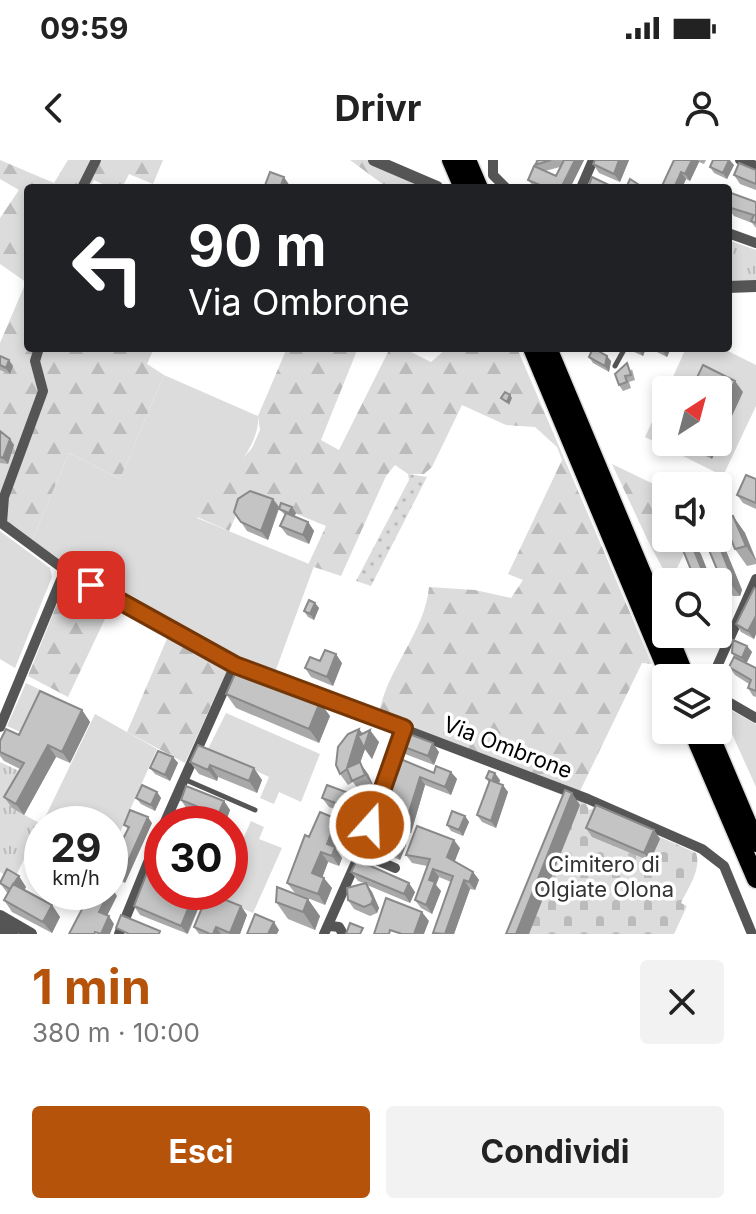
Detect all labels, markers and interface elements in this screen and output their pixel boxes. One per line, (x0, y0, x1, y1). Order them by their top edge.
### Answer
text: 09:59 (40, 10, 128, 46)
icon: back (32, 86, 76, 130)
text: Drivr (335, 86, 421, 130)
icon: person (680, 86, 724, 130)
text: 90 m (188, 212, 327, 280)
icon: left (56, 216, 160, 320)
text: Via Ombrone (188, 280, 410, 324)
north arrow (652, 376, 732, 456)
map controls (652, 376, 732, 744)
button: sound (652, 472, 732, 552)
pin (57, 551, 125, 619)
icon: arrive (69, 563, 113, 607)
button: search (652, 568, 732, 648)
button: layers (652, 664, 732, 744)
street label: Via Ombrone (440, 711, 576, 783)
position arrow (328, 783, 412, 867)
speed limit sign: 30 (144, 806, 248, 910)
text: 29 (50, 823, 102, 872)
park label: Cimitero di Olgiate Olona (534, 851, 674, 902)
text: km/h (52, 866, 100, 890)
text: 1 min (32, 957, 151, 1016)
button: close (640, 960, 724, 1044)
text: 380 m · 10:00 (32, 1017, 200, 1048)
button: Esci (32, 1106, 370, 1198)
button: Condividi (386, 1106, 724, 1198)

